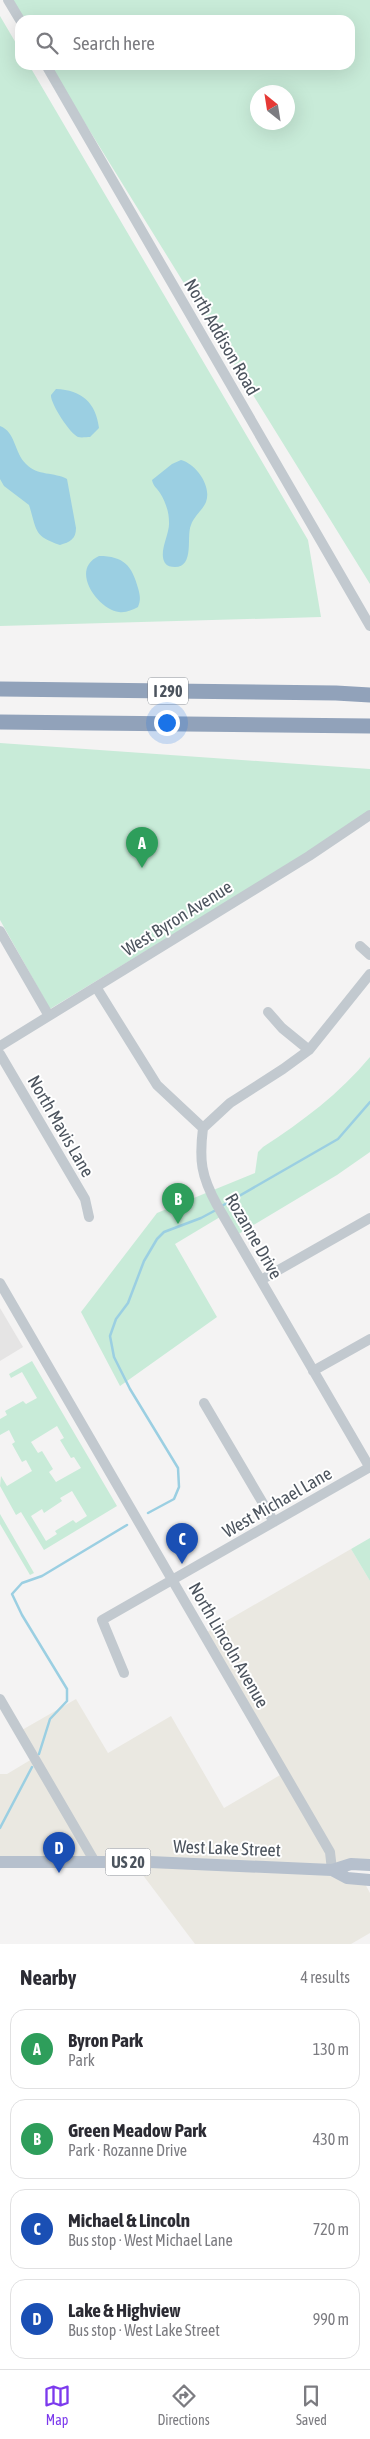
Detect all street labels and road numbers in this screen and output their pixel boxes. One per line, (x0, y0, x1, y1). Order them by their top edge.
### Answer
street label: North Addison Road (180, 275, 264, 399)
road number: I 290 (148, 678, 188, 704)
street label: West Byron Avenue (118, 876, 236, 960)
street label: North Mavis Lane (23, 1072, 99, 1180)
street label: Rozanne Drive (221, 1190, 287, 1282)
street label: West Michael Lane (219, 1462, 335, 1542)
street label: North Lincoln Avenue (185, 1579, 273, 1711)
street label: West Lake Street (173, 1836, 281, 1860)
road number: US 20 (106, 1848, 150, 1875)

